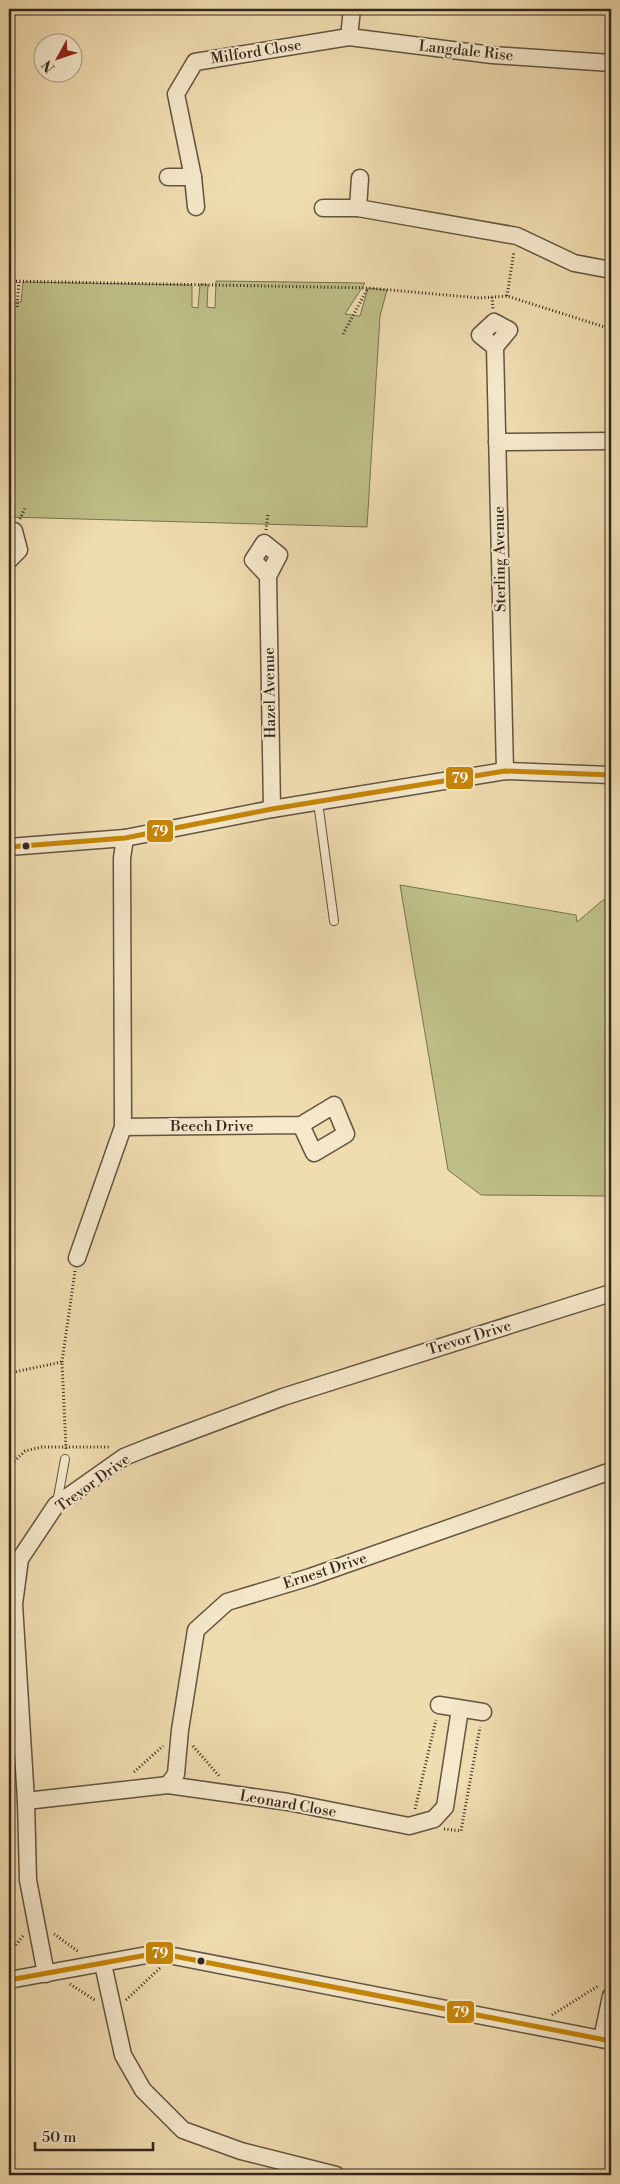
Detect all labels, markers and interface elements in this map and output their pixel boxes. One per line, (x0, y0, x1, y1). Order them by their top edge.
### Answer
north arrow (32, 32, 82, 82)
street label: Milford Close (209, 35, 303, 69)
street label: Langdale Rise (418, 37, 514, 65)
text: N (38, 56, 59, 76)
street label: Sterling Avenue (490, 506, 510, 612)
street label: Hazel Avenue (260, 647, 280, 739)
line badge: 79 (445, 766, 474, 790)
text: 79 (452, 770, 469, 788)
line badge: 79 (146, 819, 174, 843)
text: 79 (152, 823, 169, 841)
unlabelled marker (21, 841, 31, 851)
street label: Beech Drive (169, 1117, 254, 1136)
street label: Trevor Drive (425, 1316, 513, 1360)
street label: Trevor Drive (52, 1450, 134, 1516)
street label: Ernest Drive (281, 1549, 369, 1593)
street label: Leonard Close (238, 1786, 338, 1822)
line badge: 79 (145, 1941, 174, 1965)
text: 79 (152, 1945, 169, 1963)
unlabelled marker (196, 1956, 206, 1966)
line badge: 79 (446, 2000, 475, 2024)
text: 79 (453, 2004, 470, 2022)
scale bar (35, 2119, 152, 2151)
text: 50 m (42, 2128, 76, 2147)

